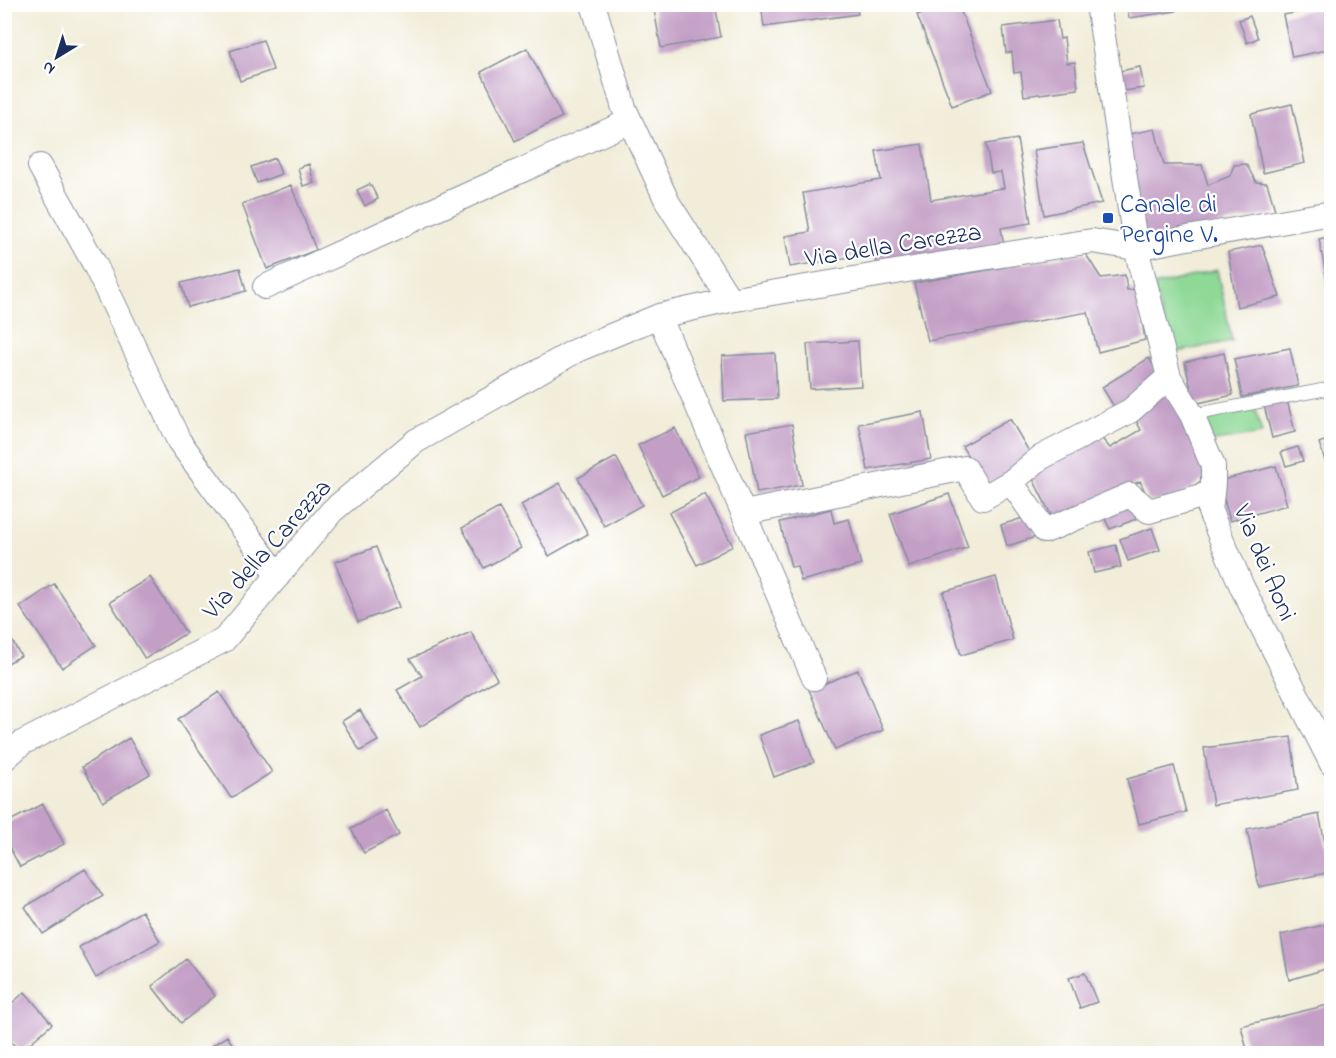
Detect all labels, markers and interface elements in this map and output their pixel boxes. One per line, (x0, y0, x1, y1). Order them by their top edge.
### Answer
north arrow (27, 27, 87, 87)
text: N (37, 54, 61, 80)
place label: Canale di Pergine V. (1120, 187, 1218, 255)
marker: Canale di Pergine V. (1101, 211, 1115, 225)
street label: Via della Carezza (802, 214, 984, 280)
street label: Via della Carezza (194, 471, 342, 630)
street label: Via dei Aoni (1221, 498, 1305, 627)

